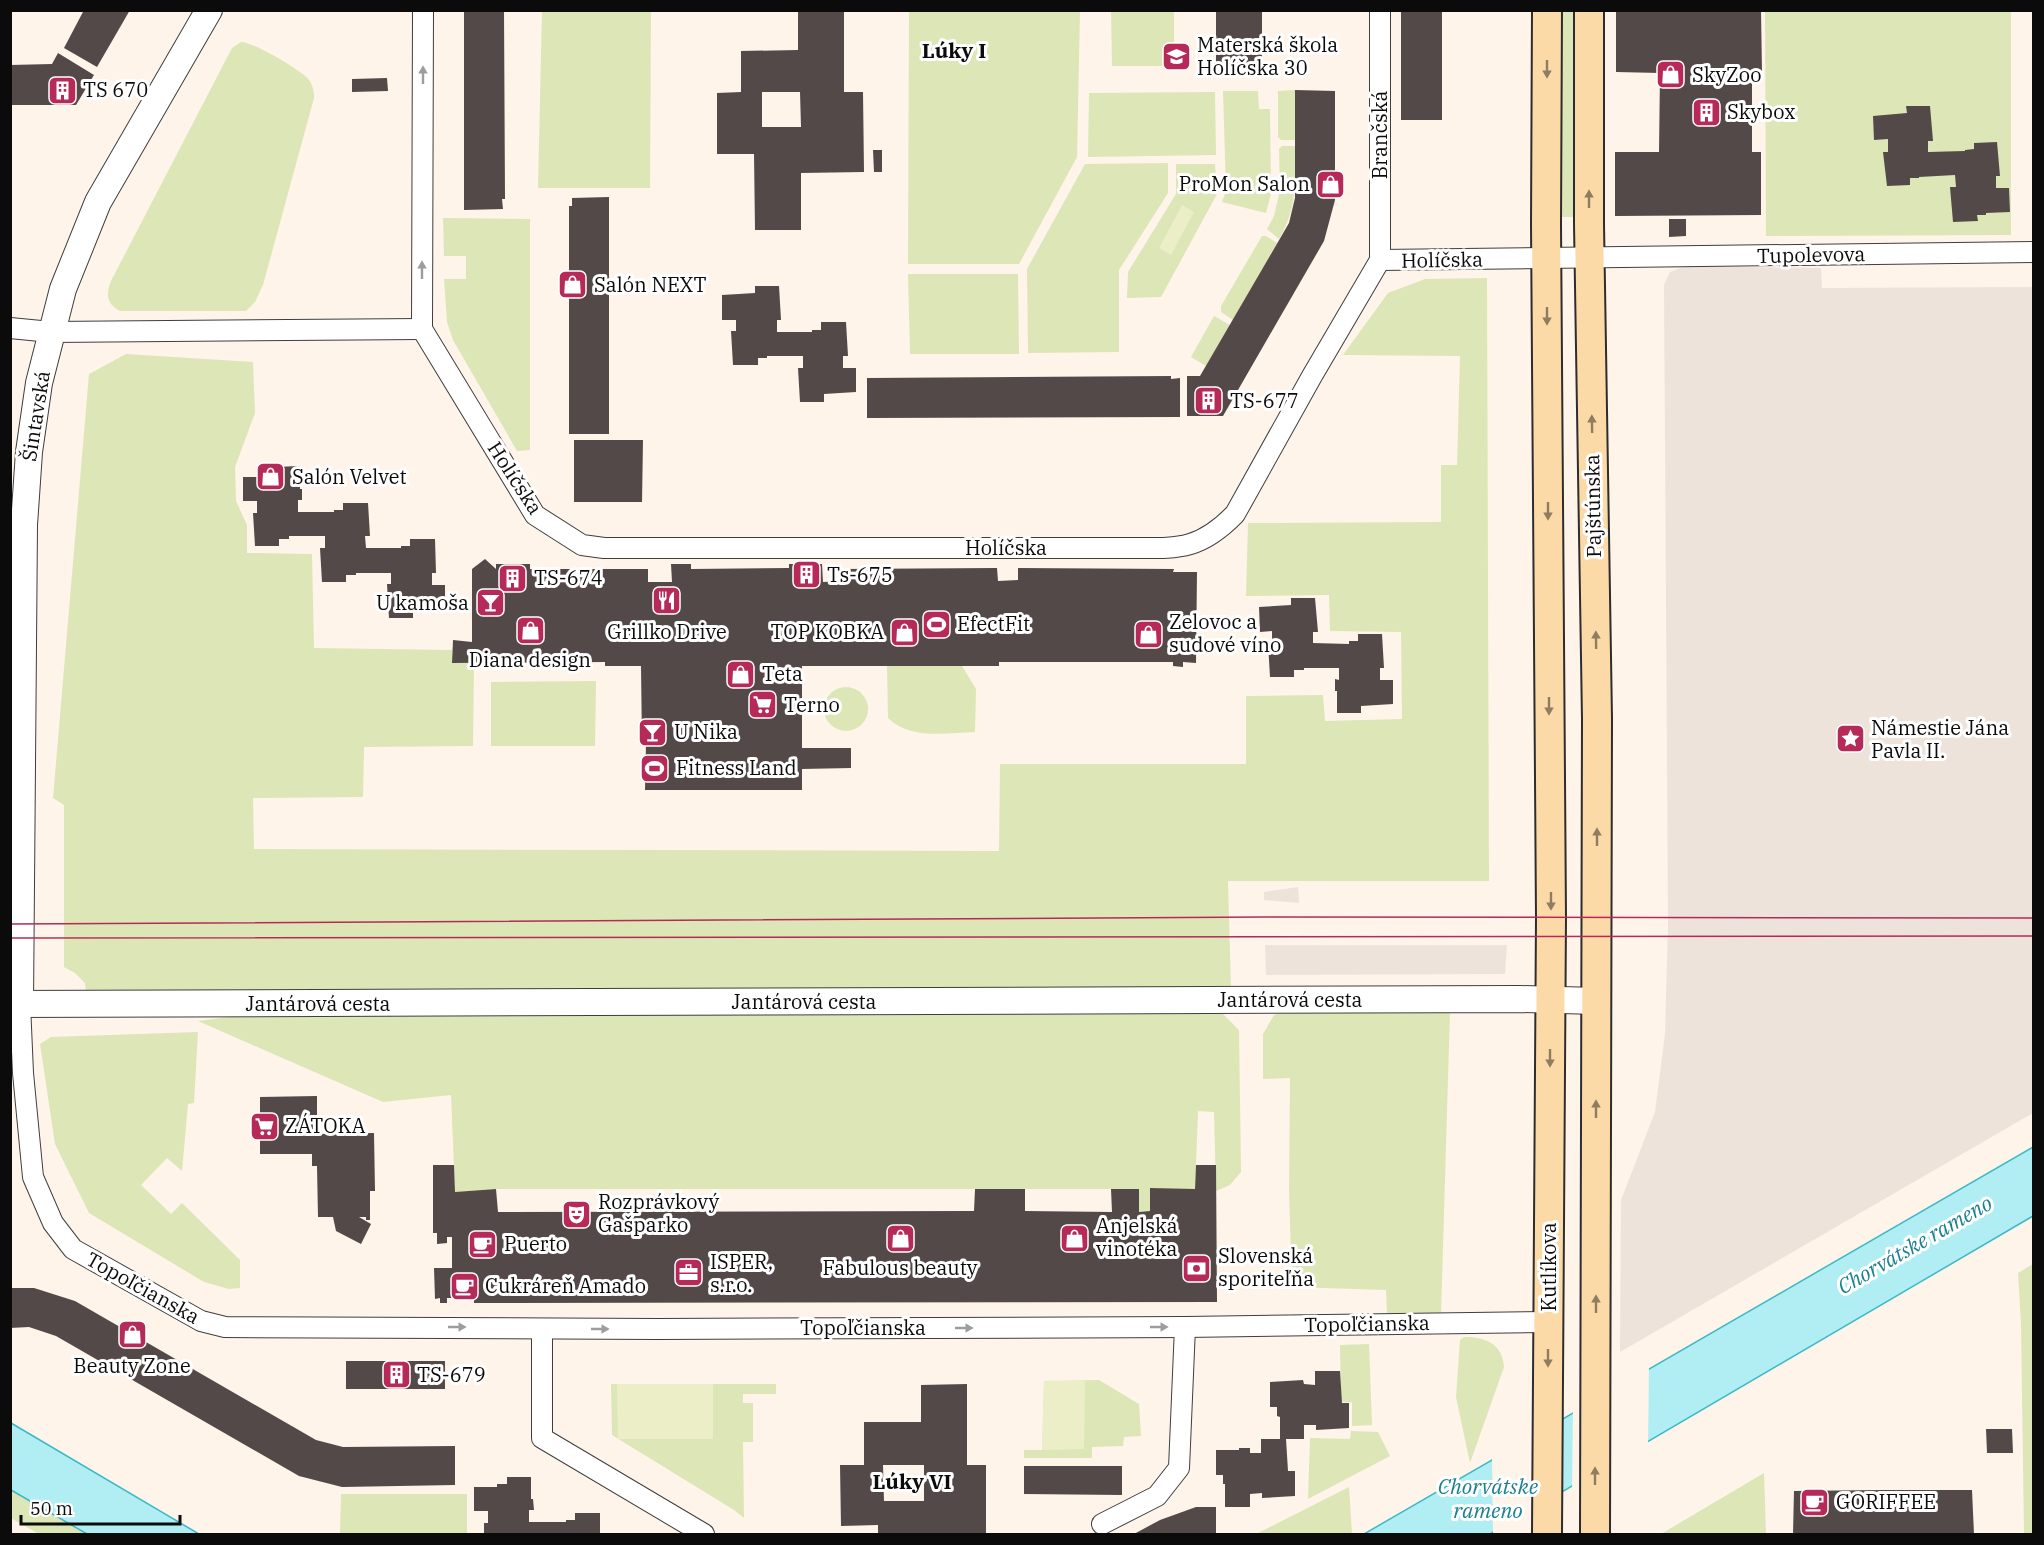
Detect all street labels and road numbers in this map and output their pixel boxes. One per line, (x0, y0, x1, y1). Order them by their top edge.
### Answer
street label: Brančská (1366, 91, 1393, 179)
street label: Tupolevova (1757, 240, 1865, 269)
street label: Holíčska (1401, 245, 1483, 274)
street label: Šintavská (15, 368, 56, 463)
street label: Holíčska (482, 436, 549, 520)
street label: Pajštúnska (1578, 454, 1607, 558)
street label: Holíčska (965, 534, 1047, 561)
street label: Jantárová cesta (1217, 986, 1363, 1013)
street label: Jantárová cesta (731, 988, 877, 1015)
street label: Jantárová cesta (245, 990, 391, 1017)
street label: Kutlíkova (1535, 1222, 1562, 1312)
street label: Topoľčianska (82, 1245, 205, 1330)
street label: Topoľčianska (1304, 1309, 1430, 1338)
street label: Topoľčianska (800, 1314, 926, 1341)

